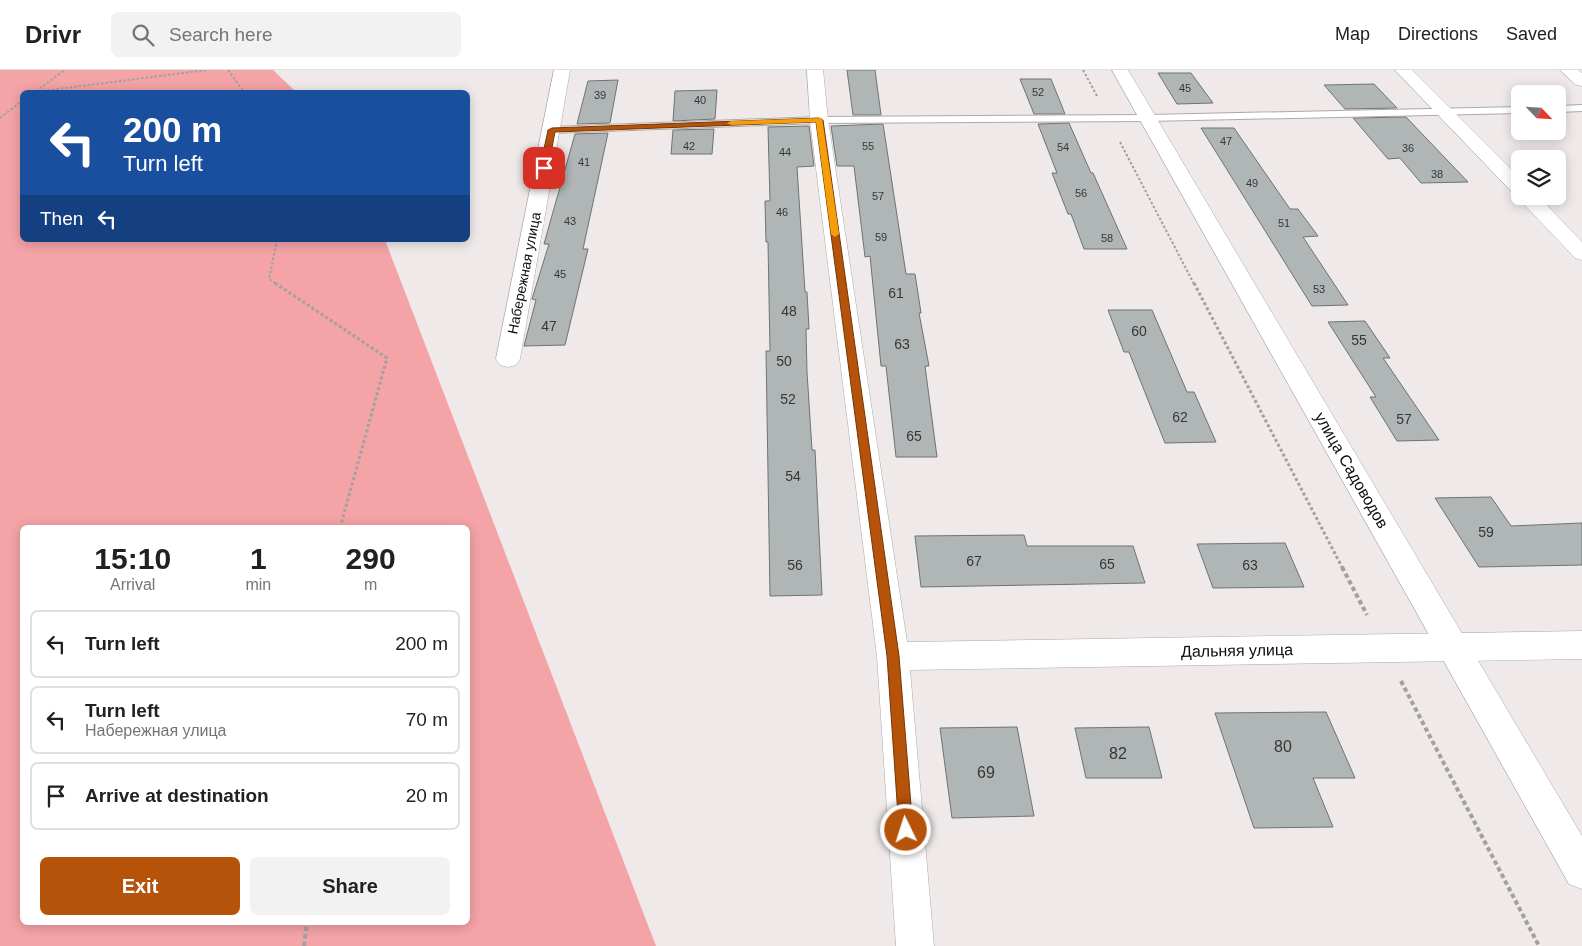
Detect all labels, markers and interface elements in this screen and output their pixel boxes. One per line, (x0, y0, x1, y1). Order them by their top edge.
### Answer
search box (111, 12, 461, 57)
text: Drivr (25, 21, 81, 48)
icon: search (129, 21, 157, 49)
text: Search here (169, 24, 273, 45)
text: Map (1335, 24, 1370, 44)
text: Directions (1398, 24, 1478, 44)
text: Saved (1506, 24, 1557, 44)
house number: 45 (1179, 82, 1191, 94)
north arrow (1511, 85, 1566, 140)
map controls (1511, 85, 1566, 205)
house number: 52 (1032, 86, 1044, 98)
house number: 39 (594, 89, 606, 101)
house number: 40 (694, 94, 706, 106)
icon: left (40, 110, 105, 175)
text: 200 m (123, 110, 222, 149)
house number: 47 (1220, 135, 1232, 147)
house number: 42 (683, 140, 695, 152)
house number: 55 (862, 140, 874, 152)
house number: 54 (1057, 141, 1069, 153)
house number: 36 (1402, 142, 1414, 154)
house number: 44 (779, 146, 791, 158)
pin (523, 147, 565, 189)
button: layers (1511, 150, 1566, 205)
text: Turn left (123, 151, 203, 176)
icon: arrive (530, 154, 558, 182)
house number: 41 (578, 156, 590, 168)
house number: 38 (1431, 168, 1443, 180)
house number: 49 (1246, 177, 1258, 189)
house number: 56 (1075, 187, 1087, 199)
house number: 57 (872, 190, 884, 202)
icon: left (93, 205, 121, 233)
house number: 46 (776, 206, 788, 218)
text: Then (40, 208, 83, 229)
street label: Набережная улица (504, 211, 544, 335)
house number: 43 (564, 215, 576, 227)
house number: 51 (1278, 217, 1290, 229)
house number: 59 (875, 231, 887, 243)
house number: 58 (1101, 232, 1113, 244)
house number: 45 (554, 268, 566, 280)
house number: 53 (1313, 283, 1325, 295)
house number: 61 (888, 285, 904, 301)
house number: 48 (781, 303, 797, 319)
house number: 47 (541, 318, 557, 334)
house number: 60 (1131, 323, 1147, 339)
house number: 55 (1351, 332, 1367, 348)
house number: 63 (894, 336, 910, 352)
house number: 50 (776, 353, 792, 369)
house number: 52 (780, 391, 796, 407)
house number: 62 (1172, 409, 1188, 425)
street label: улица Садоводов (1311, 409, 1392, 531)
house number: 57 (1396, 411, 1412, 427)
house number: 65 (906, 428, 922, 444)
house number: 54 (785, 468, 801, 484)
house number: 59 (1478, 524, 1494, 540)
text: 15:10 (94, 542, 171, 575)
text: 1 (250, 542, 267, 575)
text: 290 (346, 542, 396, 575)
house number: 67 (966, 553, 982, 569)
house number: 65 (1099, 556, 1115, 572)
house number: 56 (787, 557, 803, 573)
house number: 63 (1242, 557, 1258, 573)
text: Arrival (110, 576, 155, 593)
text: min (245, 576, 271, 593)
text: m (364, 576, 377, 593)
icon: left (42, 630, 70, 658)
text: Turn left (85, 633, 160, 654)
text: 200 m (395, 633, 448, 654)
street label: Дальняя улица (1181, 641, 1293, 660)
text: Turn left (85, 700, 160, 721)
icon: left (42, 706, 70, 734)
text: 70 m (406, 709, 448, 730)
text: Набережная улица (85, 722, 226, 739)
house number: 80 (1274, 738, 1292, 755)
house number: 82 (1109, 745, 1127, 762)
house number: 69 (977, 764, 995, 781)
icon: arrive (42, 782, 70, 810)
text: Arrive at destination (85, 785, 269, 806)
text: 20 m (406, 785, 448, 806)
position arrow (879, 803, 931, 855)
button: Exit (40, 857, 240, 915)
button: Share (250, 857, 450, 915)

